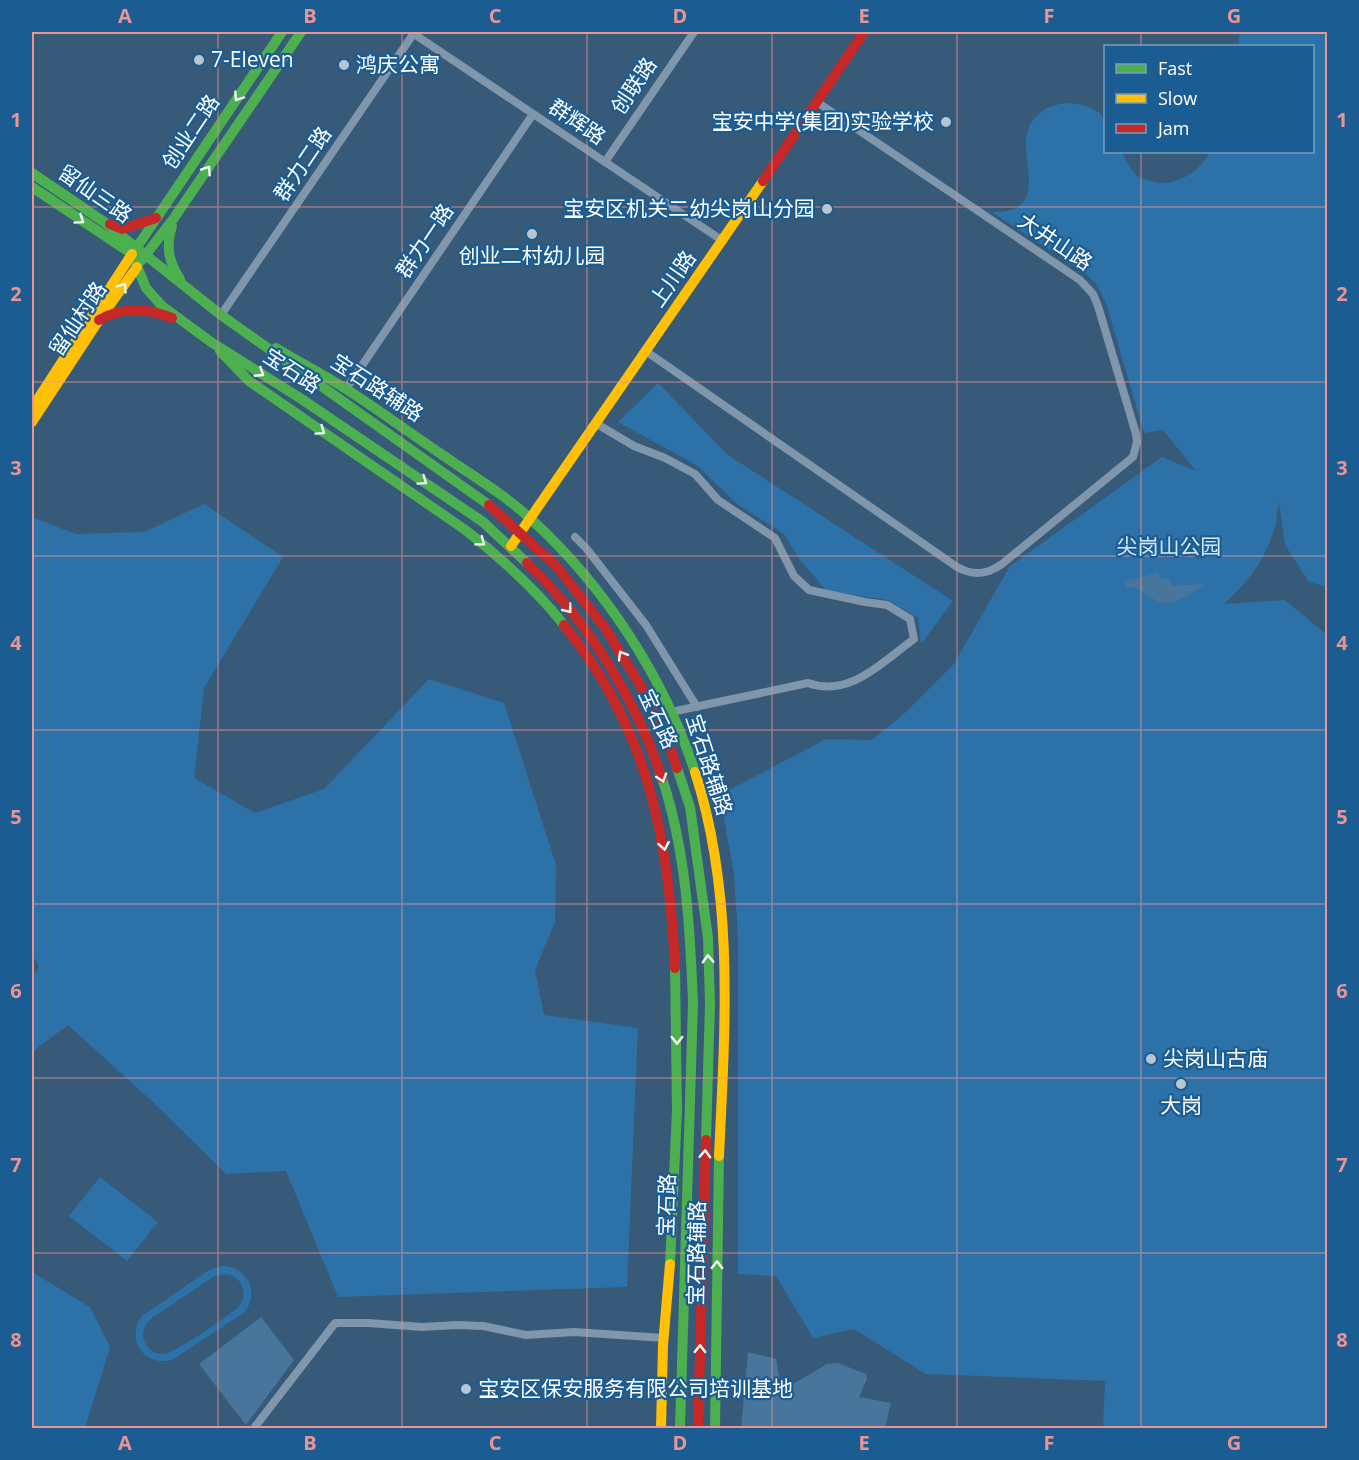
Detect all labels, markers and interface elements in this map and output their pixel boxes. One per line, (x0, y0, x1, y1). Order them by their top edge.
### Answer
text: A (118, 2, 132, 29)
text: B (303, 2, 317, 29)
text: C (489, 2, 502, 29)
text: D (673, 2, 687, 29)
text: E (858, 2, 870, 29)
text: F (1044, 2, 1054, 29)
text: G (1227, 2, 1241, 29)
place label: 7-Eleven (211, 45, 294, 73)
legend (1104, 45, 1314, 153)
place label: 鸿庆公寓 (356, 50, 440, 78)
street label: 创联路 (604, 51, 662, 119)
marker: 7-Eleven (192, 53, 206, 67)
text: Fast (1158, 56, 1192, 80)
marker: 鸿庆公寓 (337, 58, 351, 72)
text: Slow (1158, 86, 1197, 110)
street label: 创业二路 (155, 89, 225, 174)
one-way arrow (234, 91, 245, 102)
street label: 群辉路 (544, 92, 612, 150)
text: 1 (10, 106, 22, 133)
text: 1 (1336, 106, 1348, 133)
place label: 宝安中学(集团)实验学校 (712, 107, 934, 135)
marker: 宝安中学(集团)实验学校 (939, 115, 953, 129)
text: Jam (1156, 116, 1190, 140)
street label: 群力二路 (267, 121, 337, 206)
street label: 留仙三路 (53, 158, 138, 229)
one-way arrow (200, 165, 211, 176)
place label: 宝安区机关二幼尖岗山分园 (563, 194, 815, 222)
street label: 群力一路 (389, 198, 459, 283)
marker: 宝安区机关二幼尖岗山分园 (820, 202, 834, 216)
street label: 大井山路 (1013, 206, 1098, 276)
one-way arrow (73, 213, 84, 224)
marker: 创业二村幼儿园 (525, 227, 539, 241)
place label: 创业二村幼儿园 (459, 241, 606, 269)
street label: 上川路 (643, 245, 702, 312)
street label: 留仙村路 (42, 276, 112, 361)
text: 2 (10, 280, 22, 307)
text: 2 (1336, 280, 1348, 307)
one-way arrow (116, 283, 127, 294)
street label: 宝石路 (259, 341, 327, 399)
street label: 宝石路辅路 (326, 347, 429, 427)
one-way arrow (254, 366, 264, 378)
one-way arrow (315, 424, 326, 435)
text: 3 (10, 454, 22, 481)
text: 3 (1336, 454, 1348, 481)
one-way arrow (416, 474, 427, 485)
park label: 尖岗山公园 (1117, 532, 1222, 560)
one-way arrow (475, 535, 486, 546)
one-way arrow (561, 602, 572, 613)
text: 4 (10, 629, 22, 656)
text: 4 (1336, 629, 1348, 656)
one-way arrow (617, 651, 629, 661)
street label: 宝石路 (633, 684, 685, 753)
street label: 宝石路辅路 (680, 710, 739, 819)
one-way arrow (655, 773, 668, 783)
text: 5 (10, 803, 22, 830)
text: 5 (1336, 803, 1348, 830)
one-way arrow (657, 841, 670, 851)
one-way arrow (702, 955, 715, 964)
text: 6 (10, 977, 22, 1004)
text: 6 (1336, 977, 1348, 1004)
one-way arrow (671, 1036, 683, 1045)
place label: 尖岗山古庙 (1163, 1044, 1268, 1072)
marker: 尖岗山古庙 (1144, 1052, 1158, 1066)
marker: 大岗 (1174, 1077, 1188, 1091)
place label: 大岗 (1160, 1091, 1202, 1119)
one-way arrow (699, 1150, 712, 1159)
text: 7 (10, 1151, 22, 1178)
text: 7 (1336, 1151, 1348, 1178)
street label: 宝石路 (651, 1173, 681, 1237)
street label: 宝石路辅路 (681, 1200, 711, 1306)
one-way arrow (710, 1261, 723, 1270)
text: 8 (10, 1326, 22, 1353)
text: 8 (1336, 1326, 1348, 1353)
one-way arrow (694, 1345, 706, 1354)
place label: 宝安区保安服务有限公司培训基地 (478, 1374, 793, 1402)
marker: 宝安区保安服务有限公司培训基地 (459, 1382, 473, 1396)
text: A (118, 1429, 132, 1456)
text: B (303, 1429, 317, 1456)
text: C (489, 1429, 502, 1456)
text: D (673, 1429, 687, 1456)
text: E (858, 1429, 870, 1456)
text: F (1044, 1429, 1054, 1456)
text: G (1227, 1429, 1241, 1456)

